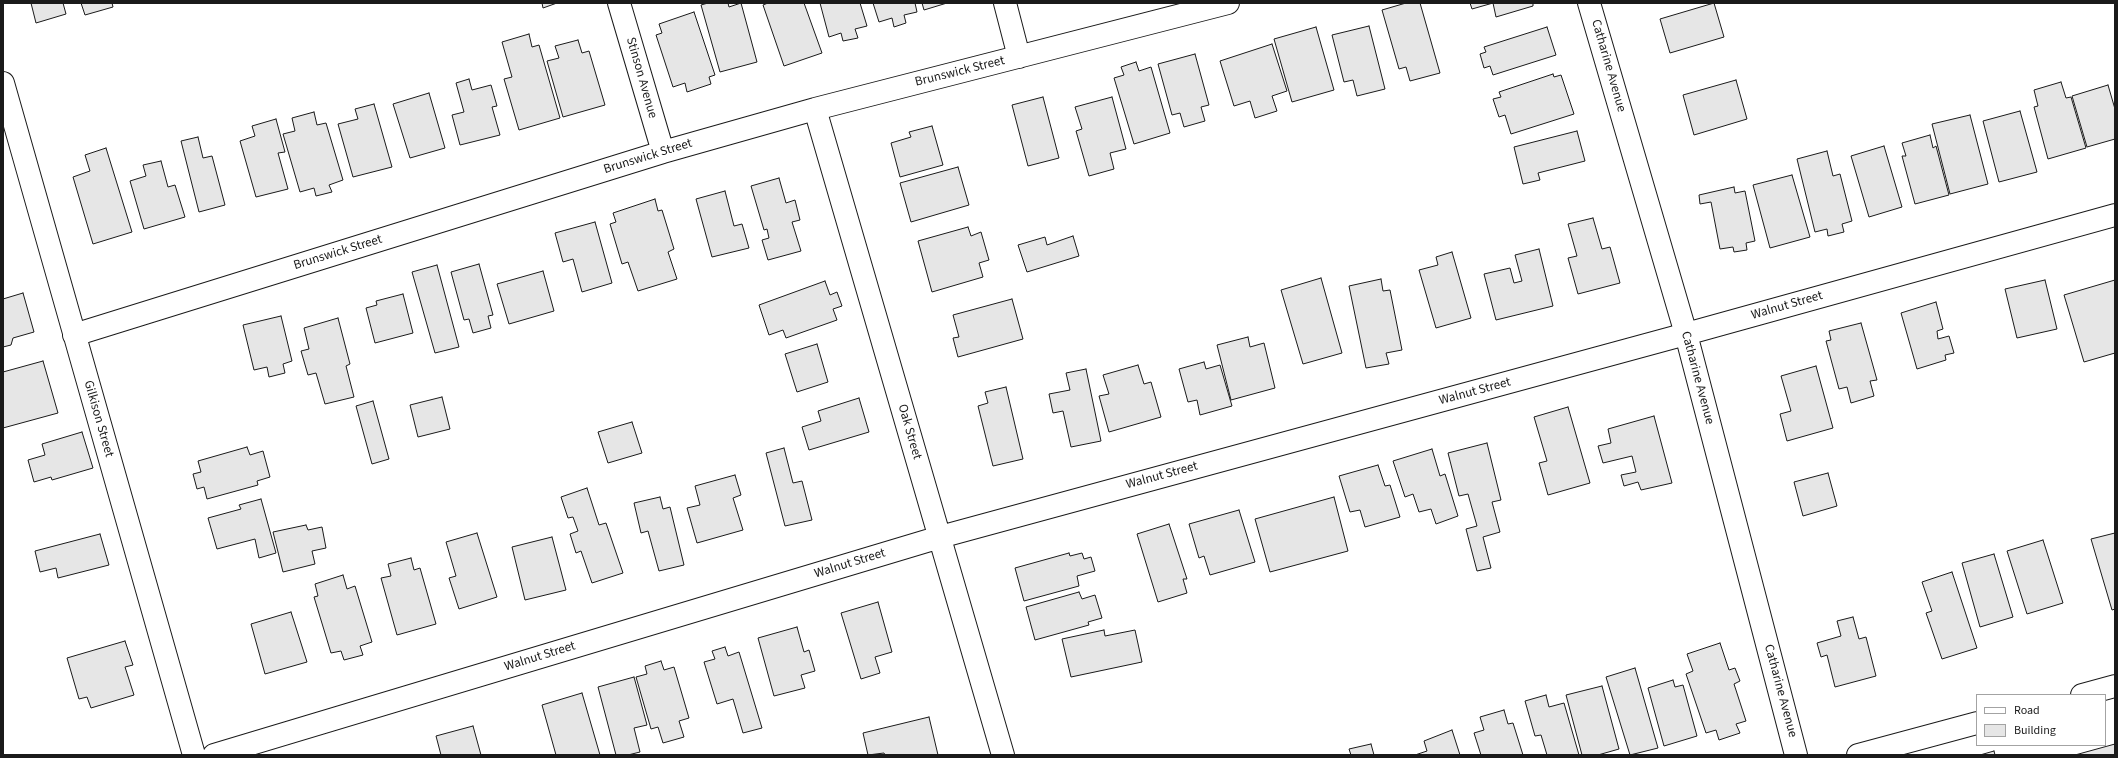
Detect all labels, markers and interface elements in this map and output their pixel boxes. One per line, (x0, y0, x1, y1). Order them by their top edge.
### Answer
street label: Catharine Avenue (1587, 18, 1629, 114)
street label: Stinson Avenue (622, 36, 660, 120)
street label: Brunswick Street (914, 53, 1006, 91)
street label: Brunswick Street (602, 136, 694, 178)
street label: Brunswick Street (292, 232, 384, 274)
street label: Walnut Street (1749, 288, 1825, 324)
street label: Catharine Avenue (1677, 330, 1717, 426)
street label: Walnut Street (1437, 375, 1513, 409)
street label: Gilkison Street (80, 379, 116, 459)
street label: Oak Street (894, 403, 924, 461)
street label: Walnut Street (1124, 459, 1200, 493)
street label: Walnut Street (813, 546, 887, 582)
street label: Walnut Street (503, 639, 577, 675)
street label: Catharine Avenue (1760, 643, 1800, 739)
legend (1976, 694, 2106, 746)
text: Road (2014, 702, 2040, 719)
text: Building (2014, 722, 2056, 739)

